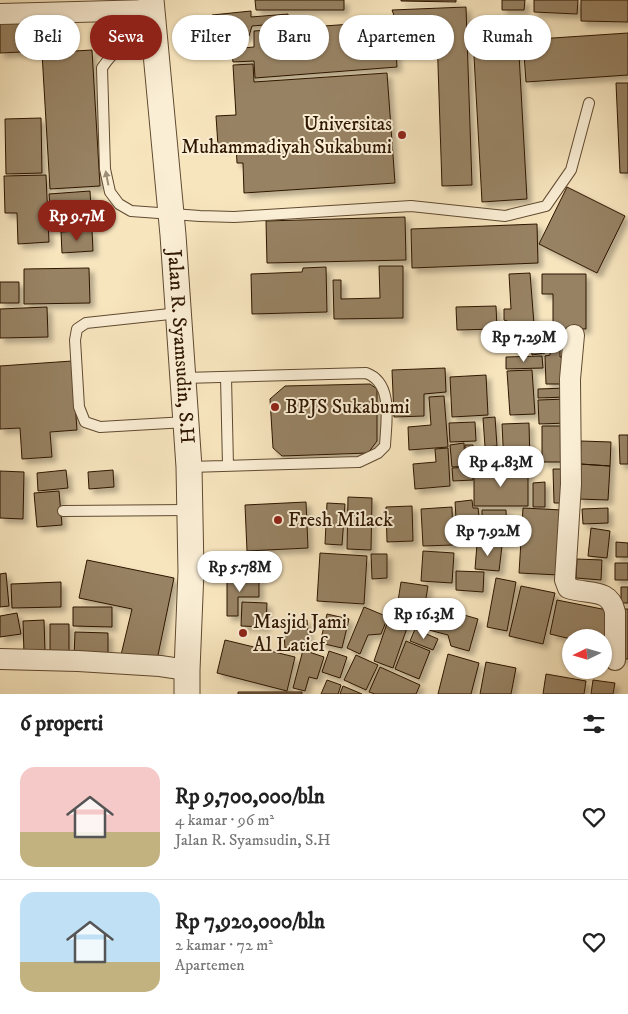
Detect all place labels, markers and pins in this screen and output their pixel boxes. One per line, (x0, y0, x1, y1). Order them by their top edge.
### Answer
place label: Universitas Muhammadiyah Sukabumi (181, 112, 392, 160)
marker: Universitas Muhammadiyah Sukabumi (396, 129, 408, 141)
pin: Rp 9.7M (31, 200, 123, 242)
pin: Rp 7.29M (472, 320, 576, 363)
place label: BPJS Sukabumi (285, 395, 410, 420)
marker: BPJS Sukabumi (269, 401, 281, 413)
pin: Rp 4.83M (449, 446, 553, 488)
place label: Fresh Milack (288, 508, 393, 533)
marker: Fresh Milack (272, 514, 284, 526)
pin: Rp 7.92M (436, 514, 540, 557)
pin: Rp 5.78M (188, 550, 292, 593)
pin: Rp 16.3M (372, 598, 476, 640)
place label: Masjid Jami Al Latief (253, 610, 347, 658)
marker: Masjid Jami Al Latief (237, 627, 249, 639)

